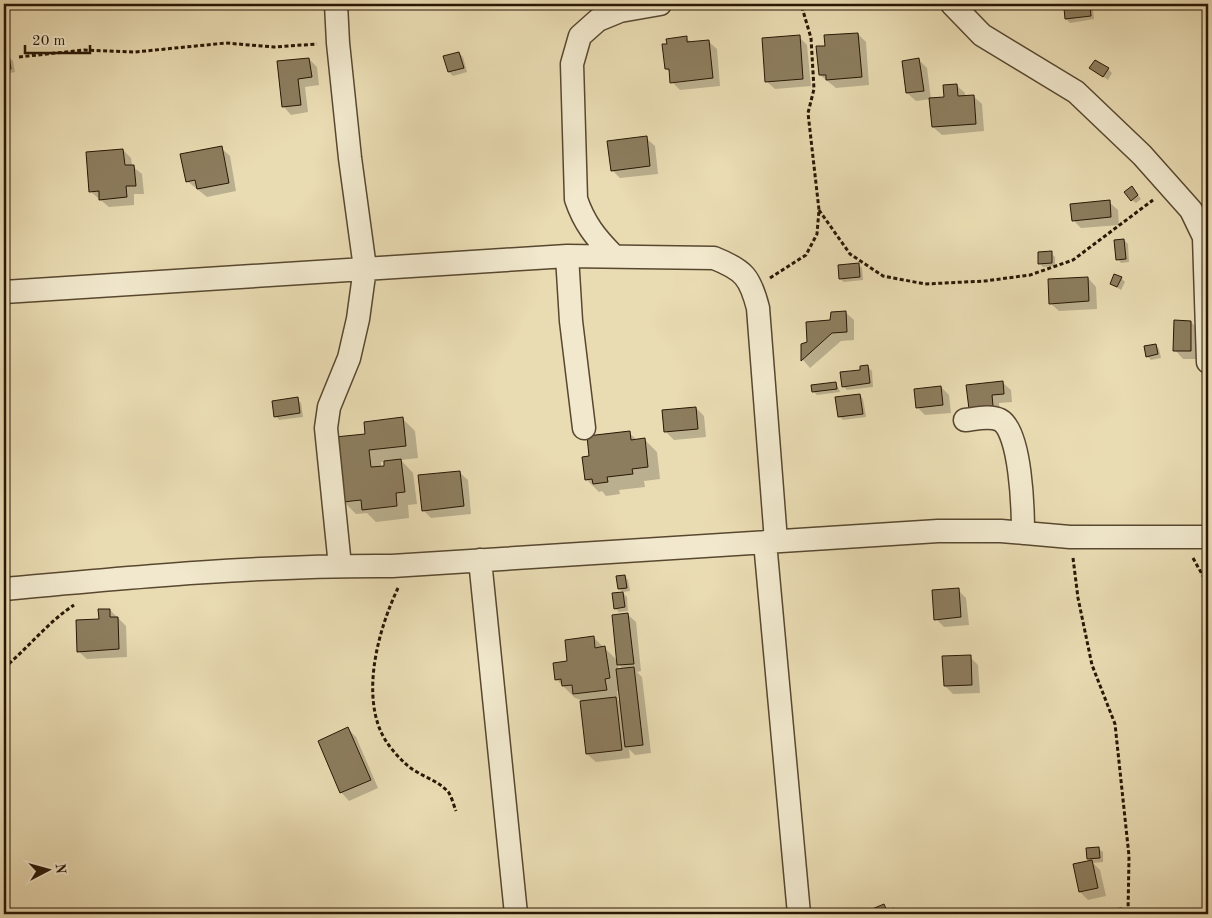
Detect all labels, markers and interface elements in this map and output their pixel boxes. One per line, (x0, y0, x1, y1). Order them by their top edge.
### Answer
scale bar (25, 22, 90, 54)
text: 20 m (32, 34, 66, 49)
north arrow (22, 846, 72, 896)
text: N (52, 863, 67, 875)

